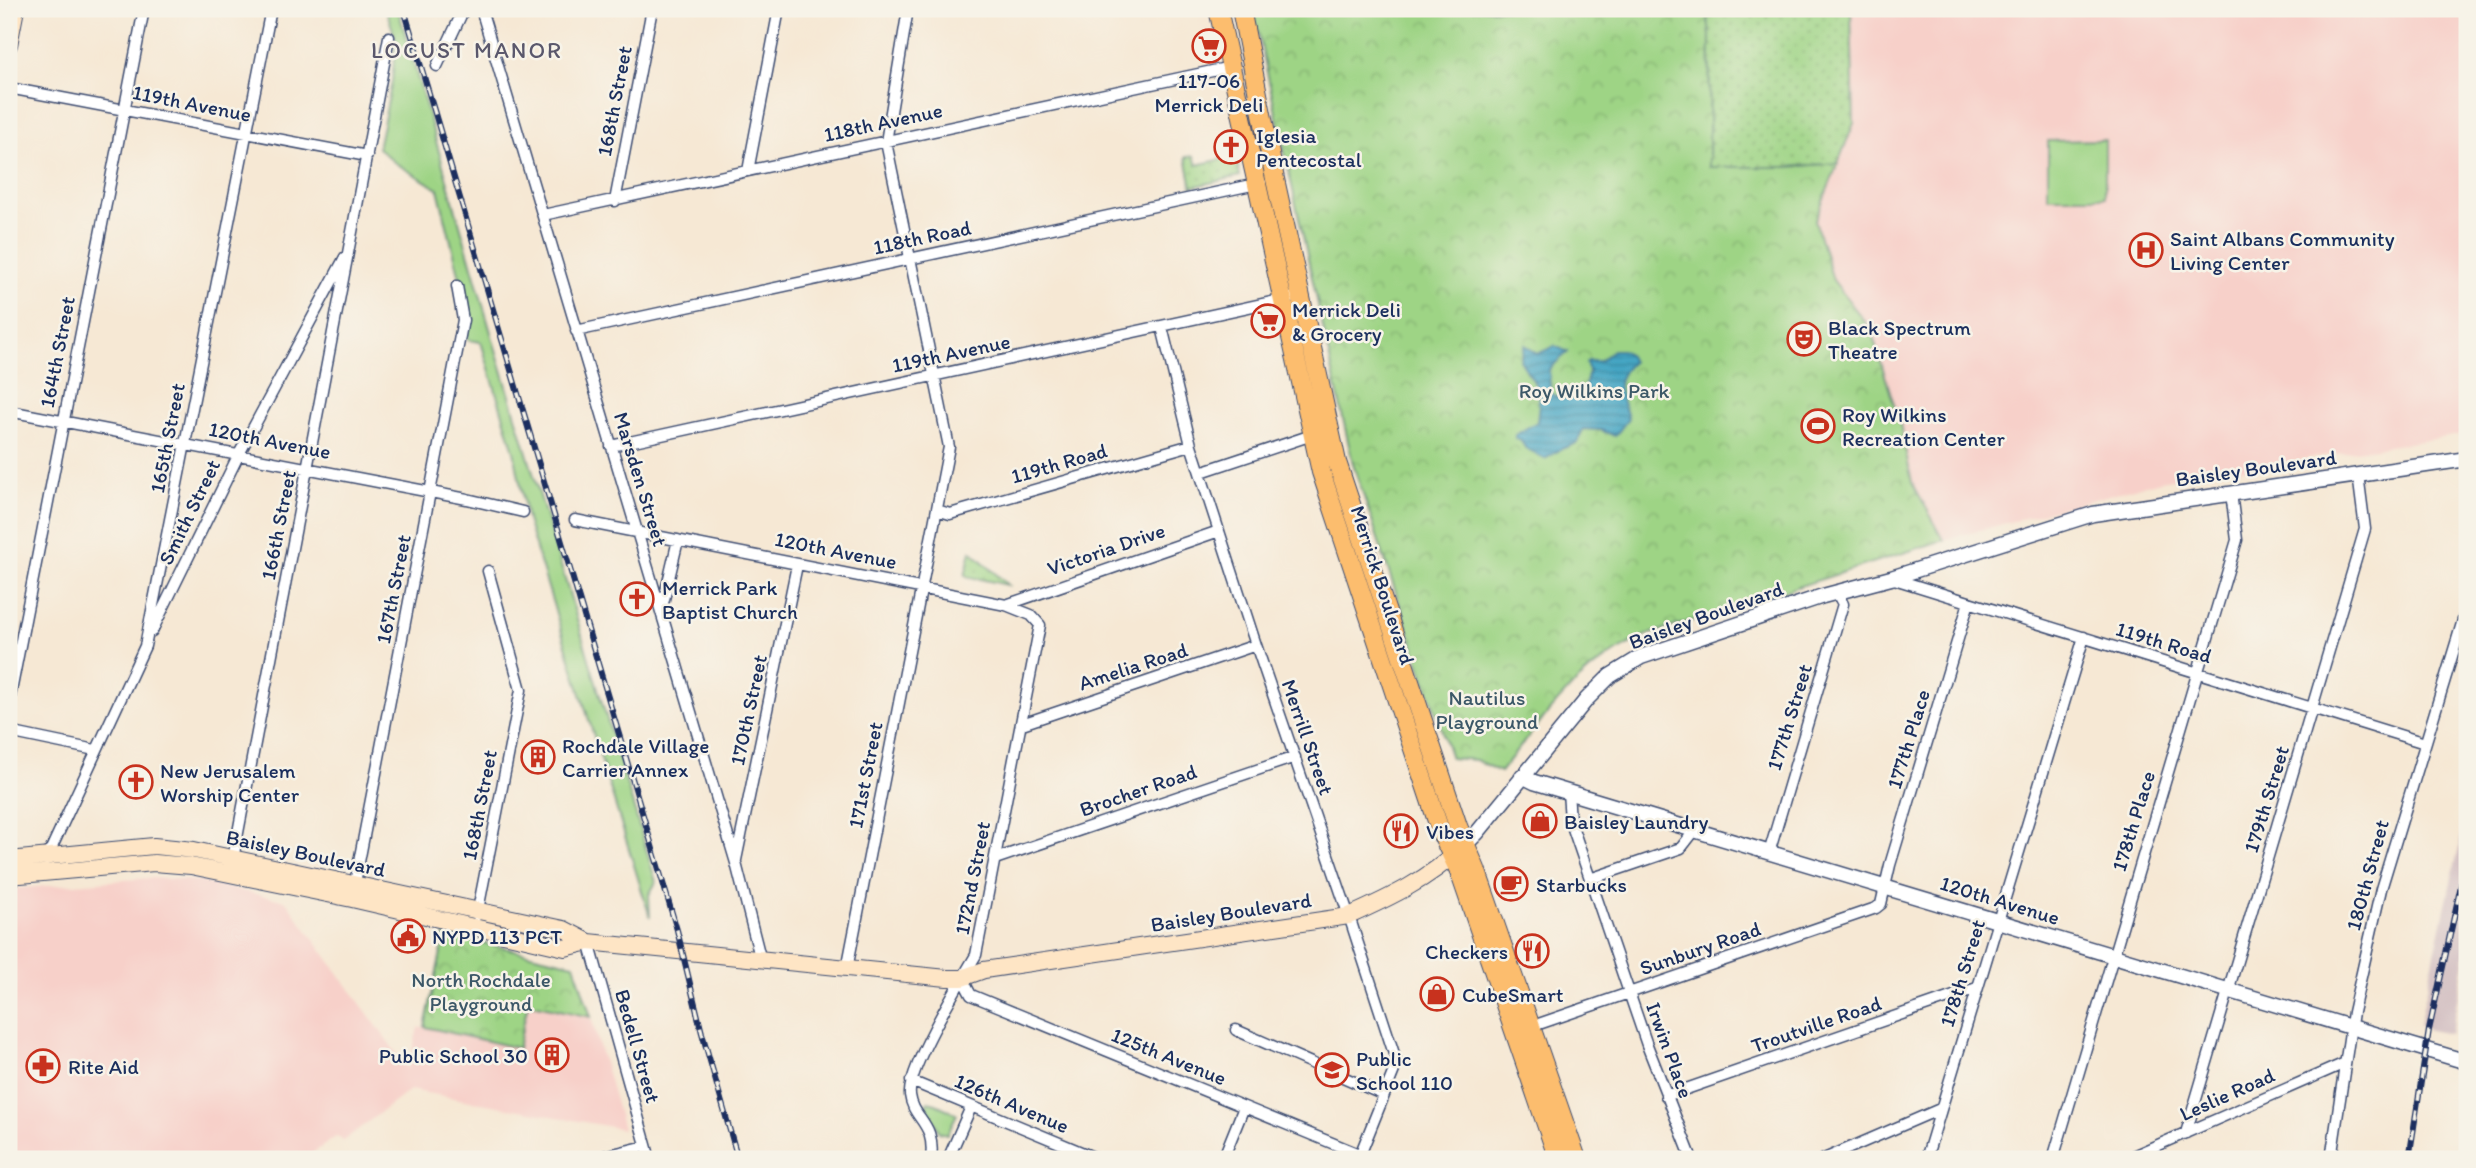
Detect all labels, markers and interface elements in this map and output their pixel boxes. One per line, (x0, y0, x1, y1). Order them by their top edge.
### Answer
supermarket icon: 117-06 Merrick Deli (1190, 27, 1228, 65)
district label: LOCUST MANOR (371, 36, 563, 64)
street label: 168th Street (591, 44, 637, 158)
place label: 117-06 Merrick Deli (1155, 68, 1263, 117)
street label: 119th Avenue (130, 79, 254, 127)
street label: 118th Avenue (821, 97, 945, 147)
place label: Iglesia Pentecostal (1256, 123, 1362, 172)
church icon: Iglesia Pentecostal (1212, 128, 1250, 166)
street label: 118th Road (871, 214, 974, 260)
place label: Saint Albans Community Living Center (2170, 226, 2395, 275)
hospital icon: Saint Albans Community Living Center (2127, 231, 2165, 269)
street label: 164th Street (34, 294, 80, 410)
place label: Merrick Deli & Grocery (1292, 297, 1401, 346)
supermarket icon: Merrick Deli & Grocery (1249, 302, 1287, 340)
place label: Black Spectrum Theatre (1828, 315, 1971, 364)
theatre icon: Black Spectrum Theatre (1785, 320, 1823, 358)
street label: 119th Avenue (889, 328, 1013, 378)
park label: Roy Wilkins Park (1519, 378, 1670, 403)
street label: 165th Street (144, 381, 190, 495)
place label: Roy Wilkins Recreation Center (1842, 402, 2005, 451)
sports icon: Roy Wilkins Recreation Center (1799, 407, 1837, 445)
street label: Marsden Street (609, 409, 673, 549)
street label: 120th Avenue (207, 416, 333, 464)
street label: 119th Road (1008, 437, 1111, 489)
street label: Baisley Boulevard (2174, 444, 2339, 492)
street label: Smith Street (153, 455, 225, 569)
street label: 166th Street (255, 468, 301, 582)
street label: Merrick Boulevard (1346, 502, 1420, 668)
street label: Victoria Drive (1044, 517, 1168, 581)
street label: 120th Avenue (773, 526, 899, 574)
street label: 167th Street (370, 532, 416, 646)
place label: Merrick Park Baptist Church (662, 575, 798, 624)
street label: Baisley Boulevard (1625, 575, 1787, 655)
church icon: Merrick Park Baptist Church (618, 580, 656, 618)
street label: 119th Road (2113, 616, 2215, 669)
street label: Amelia Road (1075, 636, 1191, 695)
street label: 170th Street (724, 652, 772, 768)
street label: 177th Street (1761, 661, 1817, 773)
street label: Merrill Street (1277, 676, 1339, 798)
park label: Nautilus Playground (1436, 685, 1539, 734)
street label: 177th Place (1881, 686, 1935, 792)
street label: 171st Street (842, 720, 888, 830)
place label: Rochdale Village Carrier Annex (562, 733, 709, 782)
building icon: Rochdale Village Carrier Annex (519, 738, 557, 776)
street label: 179th Street (2238, 742, 2294, 855)
street label: 168th Street (456, 748, 502, 862)
place label: New Jerusalem Worship Center (160, 758, 300, 807)
street label: Brocher Road (1076, 758, 1200, 822)
church icon: New Jerusalem Worship Center (117, 763, 155, 801)
street label: 178th Place (2106, 768, 2160, 874)
shop icon: Baisley Laundry (1521, 802, 1559, 840)
place label: Baisley Laundry (1564, 809, 1708, 834)
restaurant icon: Vibes (1382, 812, 1420, 850)
street label: 180th Street (2340, 817, 2394, 933)
street label: 172nd Street (949, 819, 995, 937)
place label: Vibes (1426, 819, 1474, 844)
street label: Baisley Boulevard (224, 824, 388, 882)
cafe icon: Starbucks (1492, 865, 1530, 903)
street label: 120th Avenue (1937, 870, 2063, 930)
place label: Starbucks (1536, 872, 1627, 897)
street label: Baisley Boulevard (1149, 887, 1314, 937)
street label: Sunbury Road (1636, 916, 1764, 980)
street label: 178th Street (1934, 916, 1990, 1030)
public building icon: NYPD 113 PCT (389, 917, 427, 955)
place label: NYPD 113 PCT (432, 924, 562, 949)
restaurant icon: Checkers (1513, 932, 1551, 970)
place label: Checkers (1425, 939, 1508, 964)
park label: North Rochdale Playground (411, 967, 551, 1016)
shop icon: CubeSmart (1418, 975, 1456, 1013)
place label: CubeSmart (1462, 982, 1564, 1007)
street label: Bedell Street (610, 986, 666, 1106)
street label: Troutville Road (1748, 990, 1885, 1058)
street label: Irwin Place (1641, 999, 1699, 1101)
street label: 125th Avenue (1108, 1022, 1230, 1090)
building icon: Public School 30 (533, 1036, 571, 1074)
place label: Public School 30 (379, 1043, 528, 1068)
place label: Public School 110 (1356, 1046, 1453, 1095)
pharmacy icon: Rite Aid (24, 1047, 62, 1085)
school or university icon: Public School 110 (1313, 1051, 1351, 1089)
place label: Rite Aid (68, 1054, 139, 1079)
street label: Leslie Road (2176, 1062, 2279, 1126)
street label: 126th Avenue (951, 1068, 1073, 1138)

